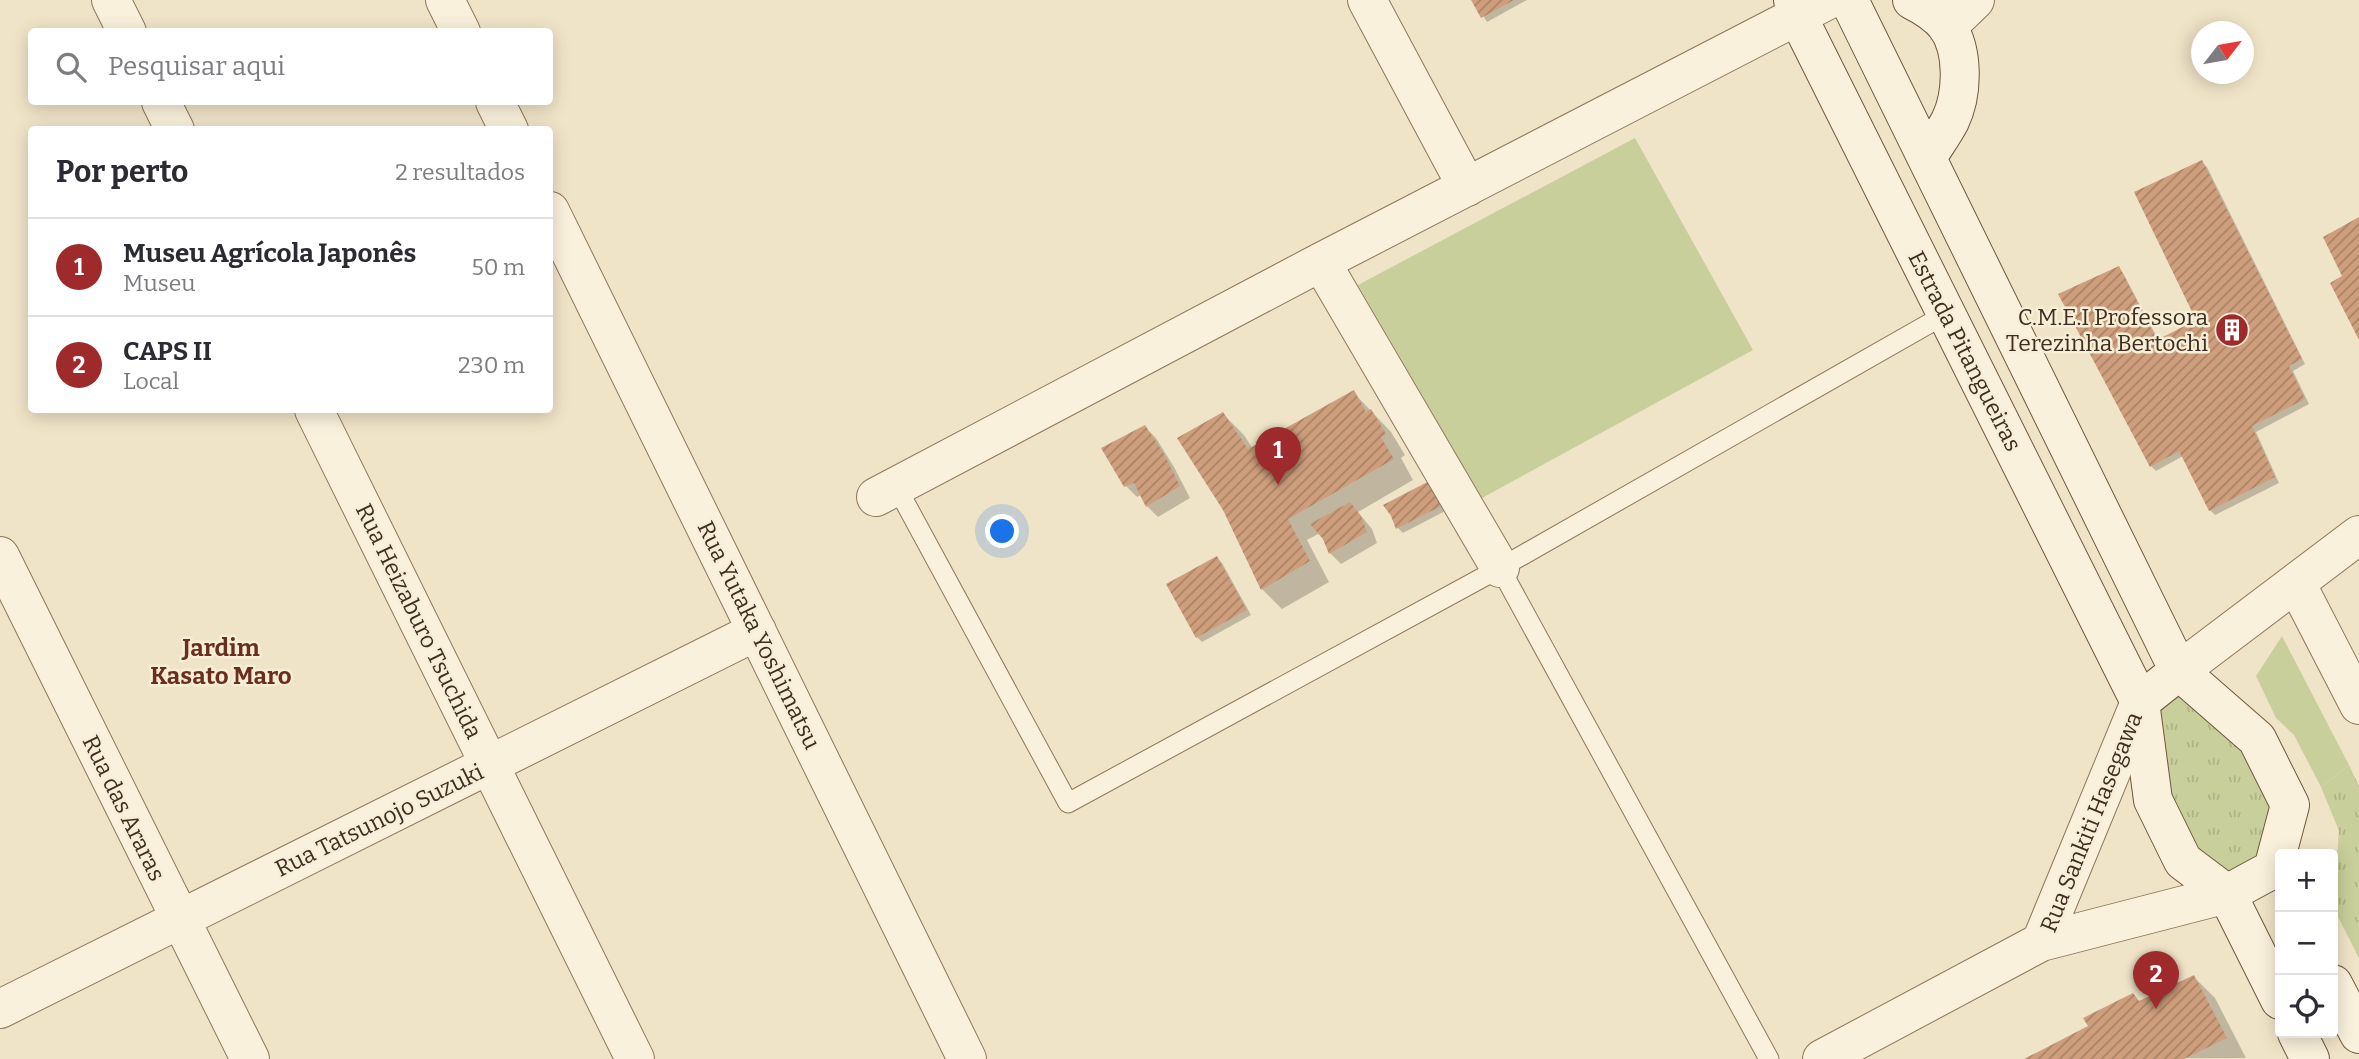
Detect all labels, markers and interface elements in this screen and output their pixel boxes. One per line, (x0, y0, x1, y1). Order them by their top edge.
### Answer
north arrow (2191, 21, 2254, 84)
search box (28, 28, 553, 105)
icon: search (52, 48, 90, 86)
text: Pesquisar aqui (108, 51, 285, 82)
text: Por perto (56, 154, 188, 190)
text: 2 resultados (395, 158, 525, 186)
text: Museu Agrícola Japonês (123, 238, 416, 269)
street label: Estrada Pitangueiras (1902, 246, 2028, 456)
text: 1 (74, 253, 84, 281)
text: 50 m (471, 253, 525, 281)
text: Museu (123, 269, 196, 297)
place label: C.M.E.I Professora Terezinha Bertochi (2006, 303, 2208, 357)
building icon: C.M.E.I Professora Terezinha Bertochi (2213, 311, 2251, 349)
text: CAPS II (123, 336, 212, 367)
text: 2 (73, 351, 85, 379)
text: 230 m (458, 351, 525, 379)
text: Local (123, 367, 179, 395)
pin: 1 (1255, 427, 1301, 485)
street label: Rua Heizaburo Tsuchida (350, 499, 488, 744)
your location (985, 514, 1019, 548)
street label: Rua Yutaka Yoshimatsu (691, 516, 827, 754)
district label: Jardim Kasato Maro (150, 634, 292, 690)
street label: Rua Sankiti Hasegawa (2034, 707, 2148, 936)
street label: Rua das Araras (77, 731, 171, 885)
street label: Rua Tatsunojo Suzuki (270, 757, 488, 883)
map controls (2275, 849, 2338, 1038)
button: + (2275, 849, 2338, 912)
button: − (2275, 912, 2338, 975)
pin: 2 (2133, 951, 2179, 1009)
button: locate (2275, 975, 2338, 1038)

